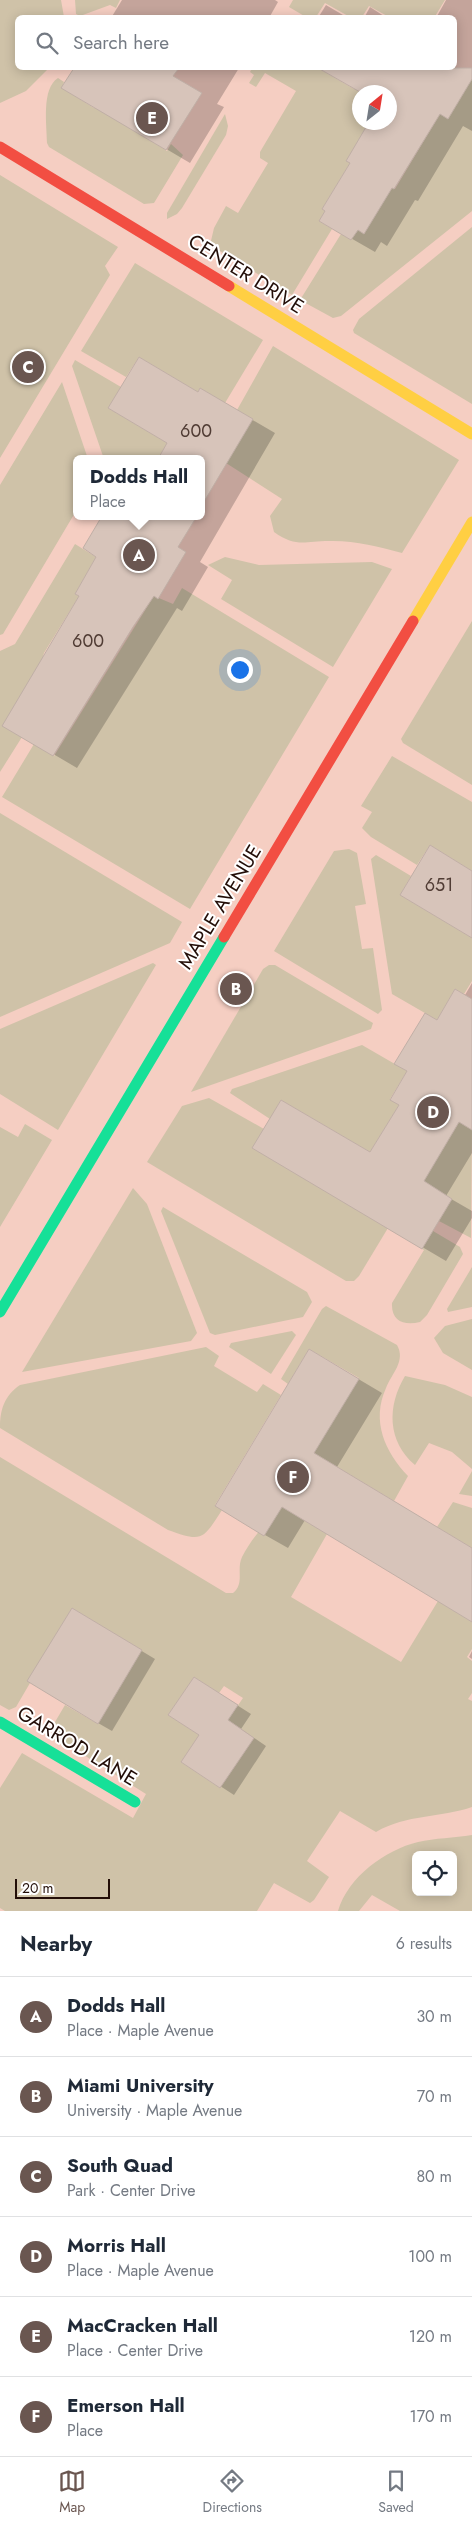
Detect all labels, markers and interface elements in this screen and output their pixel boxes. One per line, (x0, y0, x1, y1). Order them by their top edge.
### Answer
search box (15, 15, 457, 70)
icon: search (33, 29, 61, 57)
text: Search here (73, 29, 169, 56)
north arrow (352, 85, 397, 130)
pin: E (136, 99, 168, 137)
street label: CENTER DRIVE (183, 227, 309, 321)
pin: C (12, 348, 44, 386)
house number: 600 (180, 418, 212, 444)
popup (73, 455, 205, 520)
text: Dodds Hall (90, 463, 188, 490)
text: Place (90, 490, 126, 513)
pin: A (123, 536, 155, 574)
house number: 600 (72, 628, 104, 654)
your location (227, 657, 253, 683)
street label: MAPLE AVENUE (171, 839, 269, 975)
house number: 651 (425, 872, 453, 898)
pin: B (220, 970, 252, 1008)
pin: D (417, 1093, 449, 1131)
pin: F (277, 1458, 309, 1496)
street label: GARROD LANE (12, 1699, 142, 1793)
map controls (412, 1851, 457, 1896)
button: locate (412, 1851, 457, 1896)
scale bar (15, 1876, 110, 1899)
text: 20 m (22, 1878, 54, 1898)
text: Nearby (20, 1929, 92, 1959)
text: 6 results (396, 1932, 452, 1955)
text: Dodds Hall (67, 1992, 165, 2019)
text: A (30, 2005, 42, 2028)
text: 30 m (416, 2005, 452, 2028)
text: Place · Maple Avenue (67, 2019, 214, 2042)
text: Miami University (67, 2072, 214, 2099)
text: B (31, 2085, 41, 2108)
text: 70 m (417, 2085, 452, 2108)
text: University · Maple Avenue (67, 2099, 242, 2122)
text: South Quad (67, 2152, 173, 2179)
text: C (30, 2165, 42, 2188)
text: 80 m (416, 2165, 452, 2188)
text: Park · Center Drive (67, 2179, 195, 2202)
text: Morris Hall (67, 2232, 166, 2259)
text: D (30, 2245, 42, 2268)
text: 100 m (408, 2245, 452, 2268)
text: Place · Maple Avenue (67, 2259, 214, 2282)
text: MacCracken Hall (67, 2312, 218, 2339)
text: E (31, 2325, 41, 2348)
text: 120 m (409, 2325, 452, 2348)
text: Place · Center Drive (67, 2339, 203, 2362)
text: Emerson Hall (67, 2392, 185, 2419)
text: F (32, 2405, 40, 2428)
text: 170 m (410, 2405, 452, 2428)
text: Place (67, 2419, 103, 2442)
tab: Map (58, 2467, 86, 2517)
tab: Directions (203, 2467, 262, 2517)
tab: Saved (378, 2467, 414, 2517)

